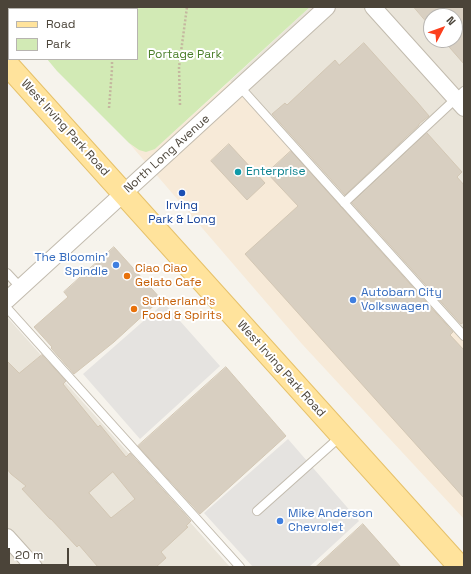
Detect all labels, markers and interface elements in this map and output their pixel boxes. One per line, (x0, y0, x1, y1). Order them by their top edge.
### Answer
legend (8, 8, 138, 60)
north arrow (423, 8, 463, 48)
text: N (444, 13, 459, 28)
text: Road (46, 16, 75, 32)
text: Park (46, 36, 71, 52)
park label: Portage Park (148, 48, 222, 62)
street label: West Irving Park Road (18, 77, 112, 179)
street label: North Long Avenue (121, 112, 213, 196)
place label: Enterprise (246, 165, 305, 179)
marker: Enterprise (233, 167, 243, 177)
marker: Irving Park & Long (177, 188, 187, 198)
place label: Irving Park & Long (148, 199, 216, 227)
place label: The Bloomin' Spindle (34, 251, 108, 279)
marker: The Bloomin' Spindle (111, 260, 121, 270)
place label: Ciao Ciao Gelato Cafe (135, 262, 202, 290)
marker: Ciao Ciao Gelato Cafe (122, 271, 132, 281)
place label: Autobarn City Volkswagen (361, 286, 442, 314)
place label: Sutherland’s Food & Spirits (142, 295, 222, 323)
marker: Autobarn City Volkswagen (348, 295, 358, 305)
marker: Sutherland’s Food & Spirits (129, 304, 139, 314)
street label: West Irving Park Road (234, 318, 328, 420)
place label: Mike Anderson Chevrolet (288, 507, 373, 535)
marker: Mike Anderson Chevrolet (275, 516, 285, 526)
scale bar (10, 540, 71, 566)
text: 20 m (15, 547, 43, 563)

